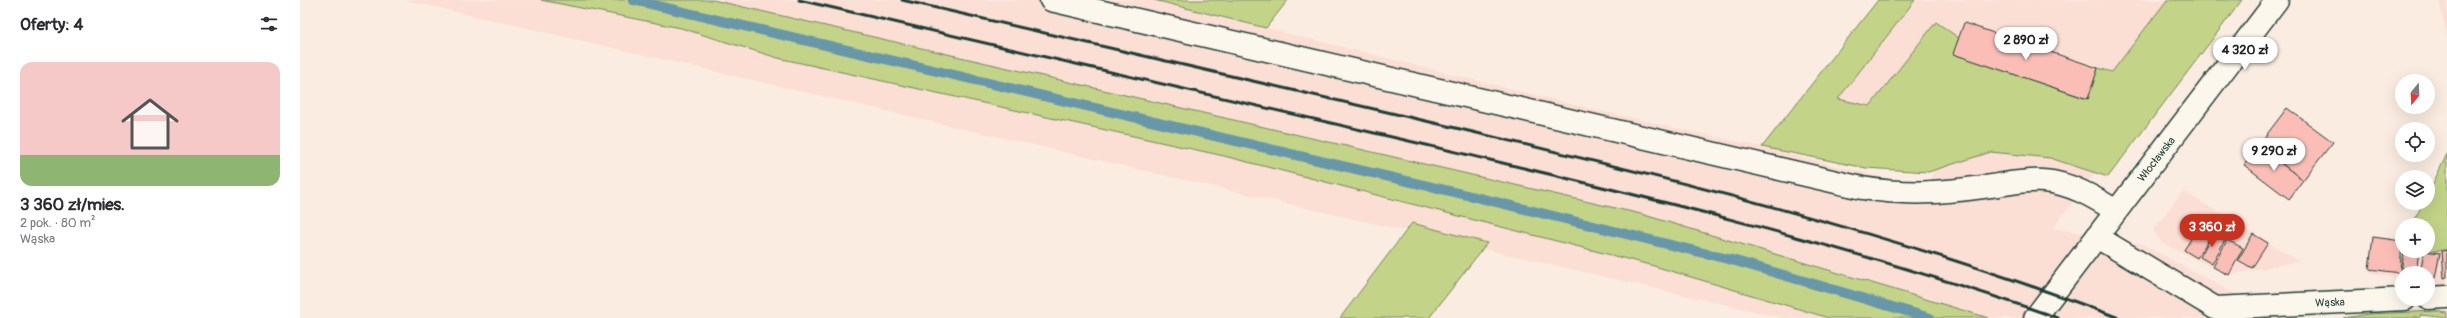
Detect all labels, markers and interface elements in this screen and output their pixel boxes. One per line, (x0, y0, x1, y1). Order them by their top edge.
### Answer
icon: filters (258, 13, 280, 35)
text: Oferty: 4 (20, 14, 83, 35)
pin: 2 890 zł (1985, 27, 2067, 61)
text: 2 890 zł (2003, 32, 2049, 48)
pin: 4 320 zł (2204, 37, 2286, 71)
text: 4 320 zł (2222, 42, 2268, 58)
north arrow (2395, 74, 2435, 114)
map controls (2395, 74, 2435, 306)
icon: home (114, 88, 186, 160)
button: locate (2395, 122, 2435, 162)
street label: Włocławska (2135, 134, 2178, 184)
pin: 9 290 zł (2233, 138, 2315, 172)
text: 9 290 zł (2251, 143, 2297, 159)
button: layers (2395, 170, 2435, 210)
text: 3 360 zł/mies. (20, 194, 125, 215)
pin: 3 360 zł (2171, 214, 2253, 248)
text: 2 pok. · 80 m² (20, 215, 96, 231)
button: + (2395, 218, 2435, 258)
text: 3 360 zł (2189, 219, 2235, 235)
text: Wąska (20, 231, 55, 247)
button: − (2395, 266, 2435, 306)
street label: Wąska (2315, 295, 2345, 310)

